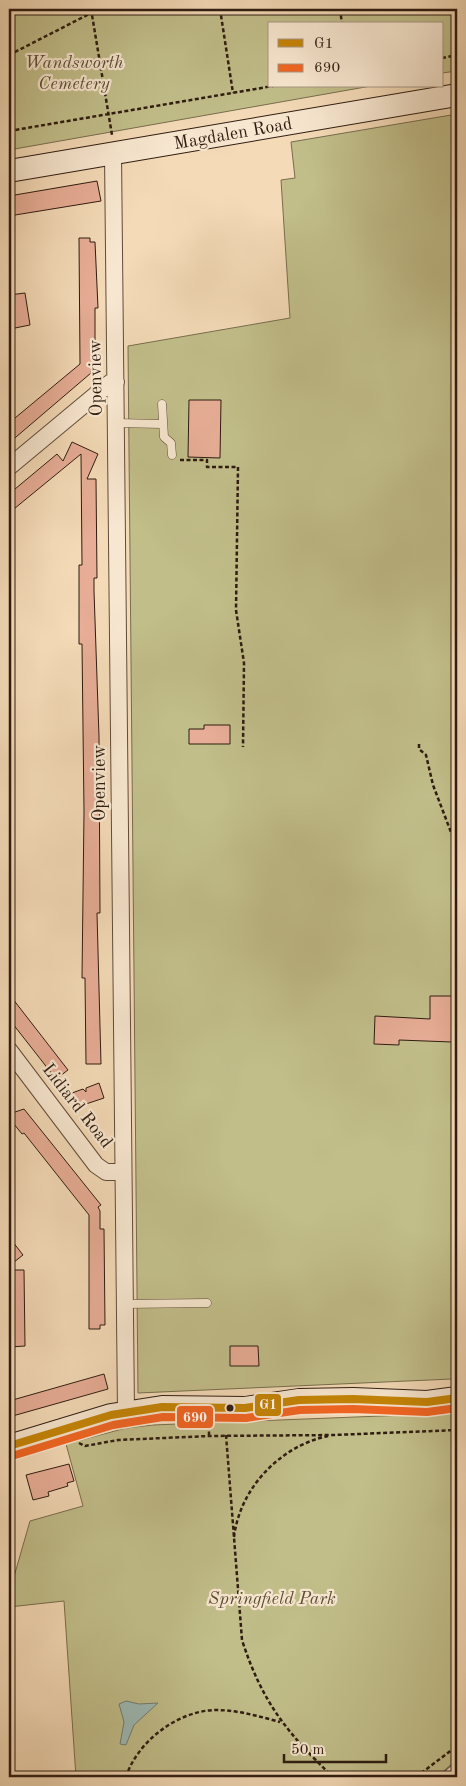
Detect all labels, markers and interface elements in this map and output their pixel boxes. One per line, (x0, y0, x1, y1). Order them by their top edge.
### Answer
legend (268, 22, 444, 88)
text: G1 (314, 37, 334, 52)
park label: Wandsworth Cemetery (25, 54, 123, 93)
text: 690 (314, 61, 340, 76)
street label: Magdalen Road (172, 115, 294, 153)
street label: Openview (86, 340, 106, 416)
street label: Openview (91, 745, 109, 821)
street label: Lidiard Road (39, 1060, 115, 1152)
line badge: G1 (254, 1393, 282, 1417)
text: G1 (259, 1398, 277, 1412)
unlabelled marker (225, 1403, 235, 1413)
line badge: 690 (176, 1405, 214, 1429)
text: 690 (183, 1411, 207, 1425)
park label: Springfield Park (208, 1590, 336, 1608)
scale bar (284, 1731, 386, 1763)
text: 50 m (291, 1743, 325, 1758)

